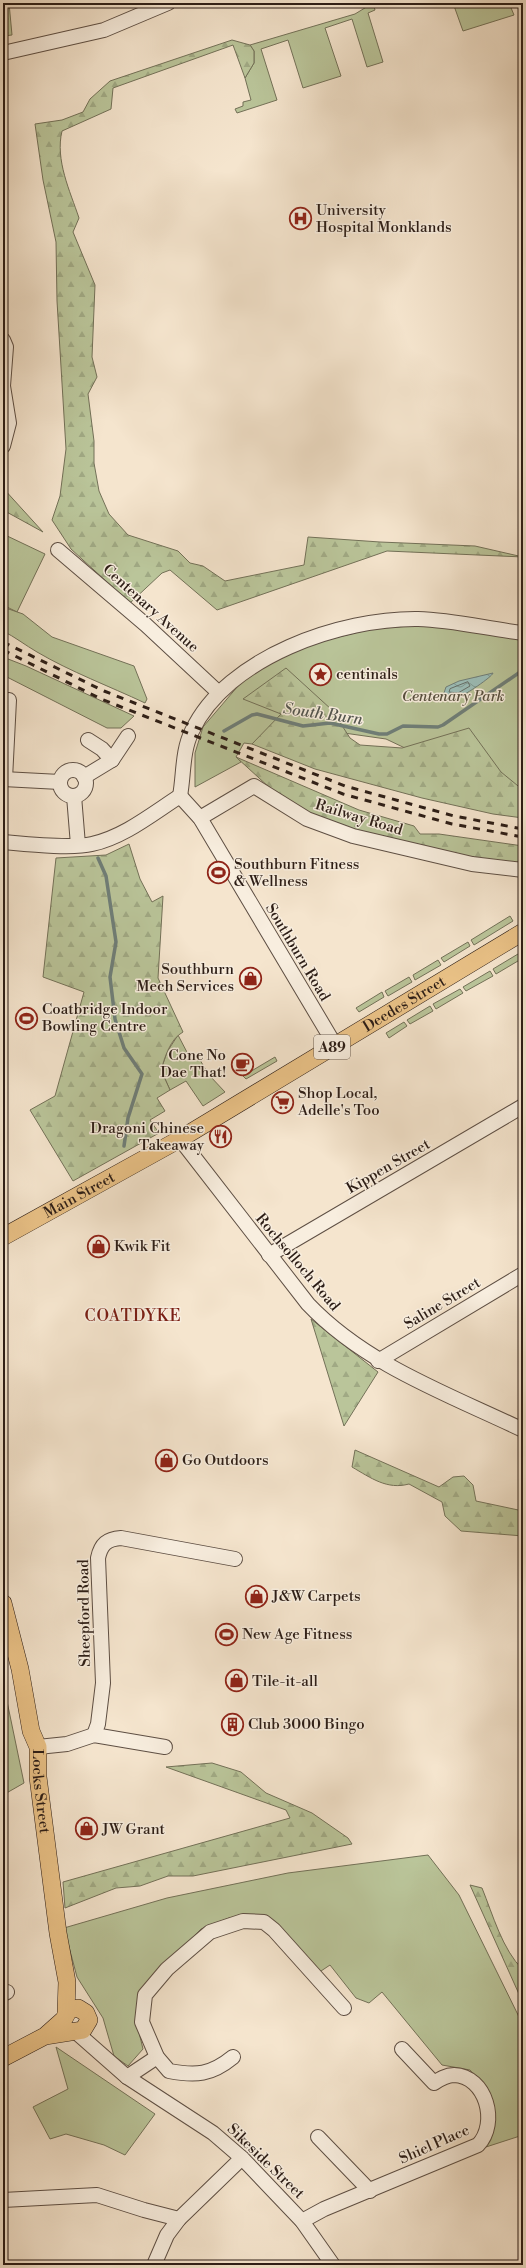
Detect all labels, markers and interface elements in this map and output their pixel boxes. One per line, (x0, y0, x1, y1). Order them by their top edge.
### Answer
place label: University Hospital Monklands (316, 201, 452, 237)
hospital icon: University Hospital Monklands (288, 206, 314, 232)
street label: Centenary Avenue (99, 560, 203, 657)
place icon: centinals (308, 661, 334, 687)
place label: centinals (336, 665, 398, 684)
park label: Centenary Park (402, 687, 504, 706)
water label: South Burn (282, 699, 365, 730)
street label: Railway Road (313, 795, 405, 840)
place label: Southburn Fitness & Wellness (234, 855, 359, 891)
sports icon: Southburn Fitness & Wellness (205, 860, 231, 886)
street label: Southburn Road (261, 900, 334, 1005)
place label: Southburn Mech Services (136, 960, 234, 996)
shop icon: Southburn Mech Services (237, 965, 263, 991)
street label: Deedes Street (359, 972, 450, 1036)
place label: Coatbridge Indoor Bowling Centre (41, 1000, 168, 1036)
sports icon: Coatbridge Indoor Bowling Centre (13, 1005, 39, 1031)
road number: A89 (314, 1035, 350, 1059)
place label: Cone No Dae That! (160, 1046, 226, 1082)
cafe icon: Cone No Dae That! (229, 1051, 255, 1077)
place label: Shop Local, Adelle's Too (297, 1084, 380, 1120)
supermarket icon: Shop Local, Adelle's Too (270, 1089, 296, 1115)
place label: Dragoni Chinese Takeaway (90, 1119, 205, 1155)
restaurant icon: Dragoni Chinese Takeaway (207, 1124, 233, 1150)
street label: Kippen Street (343, 1134, 434, 1198)
street label: Main Street (40, 1168, 119, 1223)
street label: Rochsolloch Road (251, 1210, 344, 1315)
shop icon: Kwik Fit (86, 1233, 112, 1259)
place label: Kwik Fit (114, 1237, 171, 1256)
street label: Saline Street (401, 1273, 485, 1334)
district label: COATDYKE (84, 1306, 182, 1326)
shop icon: Go Outdoors (153, 1447, 179, 1473)
place label: Go Outdoors (182, 1451, 269, 1470)
street label: Sheepford Road (74, 1559, 95, 1667)
shop icon: J&W Carpets (244, 1583, 270, 1609)
place label: J&W Carpets (271, 1587, 361, 1606)
sports icon: New Age Fitness (214, 1621, 240, 1647)
place label: New Age Fitness (242, 1625, 352, 1644)
shop icon: Tile-it-all (223, 1668, 249, 1694)
place label: Tile-it-all (252, 1672, 318, 1691)
building icon: Club 3000 Bingo (219, 1711, 245, 1737)
place label: Club 3000 Bingo (248, 1715, 365, 1734)
street label: Locks Street (28, 1749, 54, 1835)
shop icon: JW Grant (73, 1816, 99, 1842)
place label: JW Grant (101, 1820, 166, 1839)
street label: Sikeside Street (223, 2120, 309, 2204)
street label: Shiel Place (396, 2121, 472, 2168)

